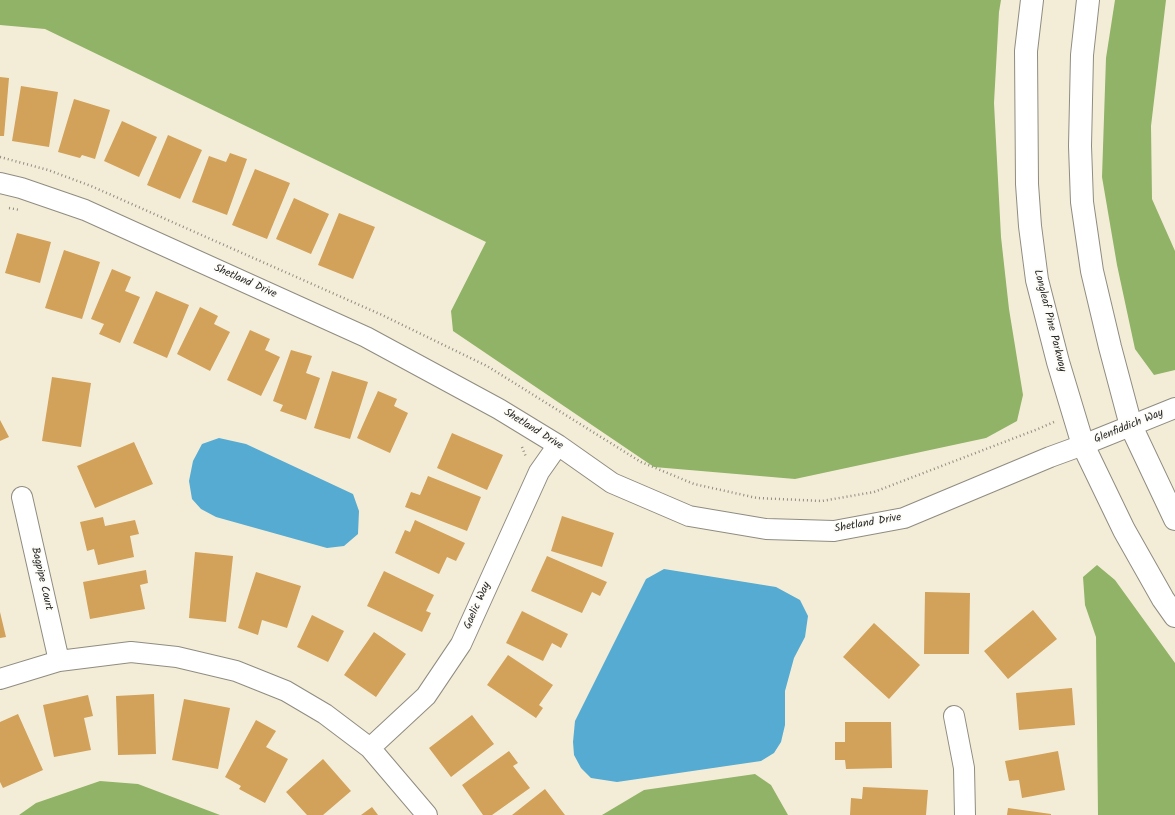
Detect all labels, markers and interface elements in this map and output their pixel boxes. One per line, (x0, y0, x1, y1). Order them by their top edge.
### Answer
street label: Shetland Drive (211, 262, 279, 302)
street label: Longleaf Pine Parkway (1030, 269, 1068, 373)
street label: Shetland Drive (501, 407, 565, 453)
street label: Glenfiddich Way (1092, 407, 1166, 447)
street label: Shetland Drive (834, 512, 902, 536)
street label: Bagpipe Court (27, 546, 55, 612)
street label: Gaelic Way (462, 580, 494, 632)

